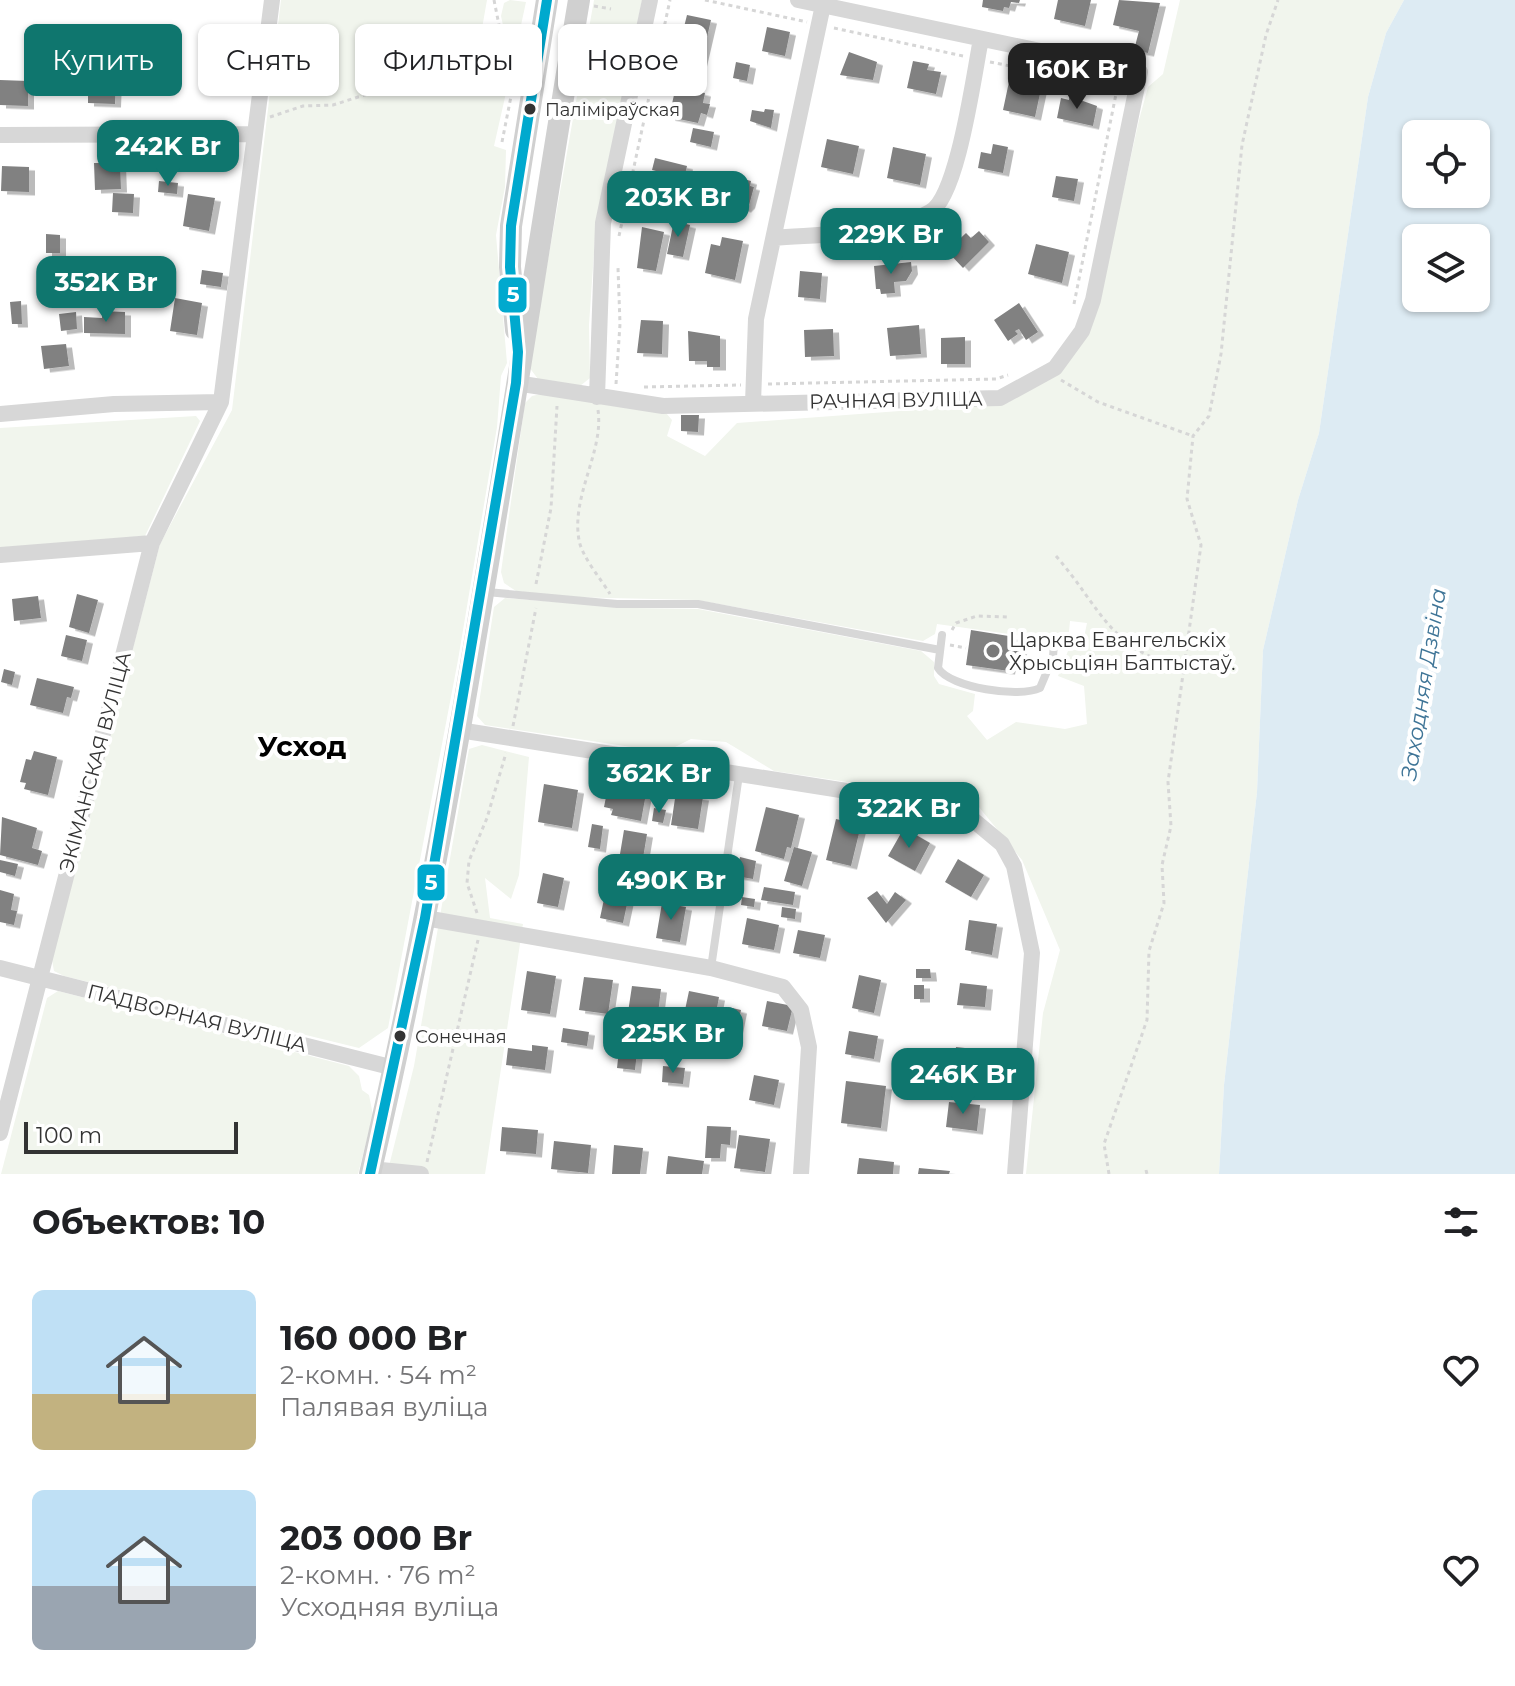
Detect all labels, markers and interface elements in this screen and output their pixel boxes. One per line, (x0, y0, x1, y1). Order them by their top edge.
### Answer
chip: Купить (24, 24, 182, 96)
chip: Снять (198, 24, 339, 96)
chip: Фильтры (355, 24, 542, 96)
chip: Новое (558, 24, 707, 96)
pin: 160K Br (1003, 43, 1151, 111)
text: 160K Br (1026, 53, 1128, 85)
place label: Паліміраўская (545, 99, 680, 121)
marker: Паліміраўская (522, 101, 538, 117)
pin: 242K Br (94, 120, 242, 188)
map controls (1402, 120, 1490, 312)
button: locate (1402, 120, 1490, 208)
text: 242K Br (115, 130, 221, 162)
pin: 203K Br (604, 171, 752, 239)
text: 203K Br (625, 181, 731, 213)
pin: 229K Br (817, 208, 965, 276)
text: 229K Br (839, 218, 943, 250)
button: layers (1402, 224, 1490, 312)
pin: 352K Br (32, 256, 180, 324)
text: 352K Br (54, 266, 158, 298)
line badge: 5 (497, 276, 528, 314)
text: 5 (506, 281, 520, 308)
street label: РАЧНАЯ ВУЛІЦА (809, 386, 983, 414)
water label: Заходняя Дзвіна (1395, 586, 1452, 783)
place label: Царква Евангельскіх Хрысьціян Баптыстаў. (1009, 628, 1235, 675)
marker: Царква Евангельскіх Хрысьціян Баптыстаў. (984, 642, 1002, 660)
street label: ЭКІМАНСКАЯ ВУЛІЦА (54, 649, 136, 875)
district label: Усход (258, 729, 346, 763)
pin: 362K Br (585, 747, 733, 815)
text: 362K Br (607, 757, 712, 789)
pin: 322K Br (835, 782, 983, 850)
text: 322K Br (857, 792, 961, 824)
pin: 490K Br (597, 854, 745, 922)
line badge: 5 (416, 863, 446, 902)
text: 490K Br (616, 864, 726, 896)
text: 5 (424, 869, 438, 896)
street label: ПАДВОРНАЯ ВУЛІЦА (85, 979, 309, 1057)
pin: 225K Br (599, 1007, 747, 1075)
text: 225K Br (621, 1017, 725, 1049)
place label: Сонечная (415, 1026, 507, 1048)
marker: Сонечная (392, 1028, 408, 1044)
pin: 246K Br (889, 1048, 1037, 1116)
text: 246K Br (909, 1058, 1017, 1090)
scale bar (24, 1118, 238, 1154)
text: 100 m (36, 1122, 102, 1149)
icon: filters (1439, 1200, 1483, 1244)
text: Объектов: 10 (32, 1201, 265, 1243)
text: 160 000 Br (280, 1317, 467, 1359)
icon: home (96, 1322, 192, 1418)
icon: heart (1439, 1348, 1483, 1392)
text: 2-комн. · 54 m² (280, 1359, 477, 1391)
text: Палявая вуліца (280, 1391, 489, 1423)
text: 203 000 Br (280, 1517, 472, 1559)
icon: home (96, 1522, 192, 1618)
icon: heart (1439, 1548, 1483, 1592)
text: 2-комн. · 76 m² (280, 1559, 476, 1591)
text: Усходняя вуліца (280, 1591, 499, 1623)

